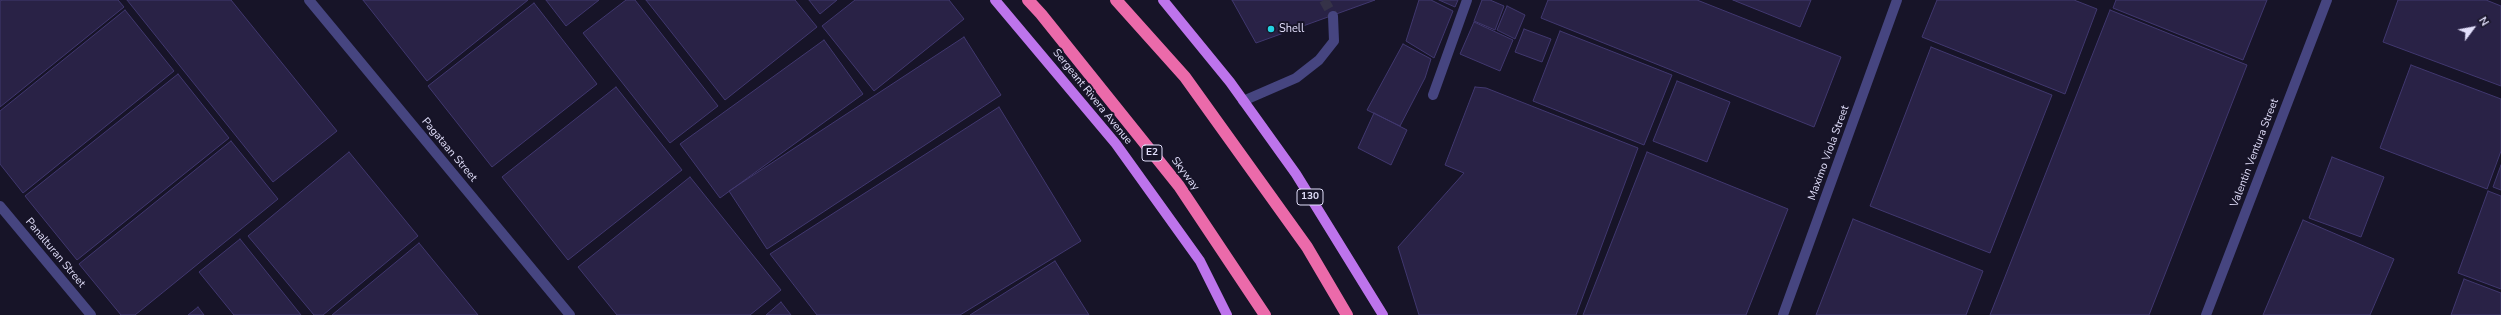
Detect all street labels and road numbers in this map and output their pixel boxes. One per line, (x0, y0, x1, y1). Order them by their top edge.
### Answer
street label: Sergeant Rivera Avenue (1049, 47, 1135, 147)
street label: Valentin Ventura Street (2228, 97, 2282, 209)
street label: Maximo Viola Street (1806, 104, 1852, 202)
street label: Pagataan Street (418, 115, 480, 185)
road number: E2 (1142, 145, 1162, 161)
street label: Skyway (1168, 155, 1202, 193)
road number: 130 (1297, 189, 1323, 205)
street label: Panalturan Street (22, 216, 88, 290)

